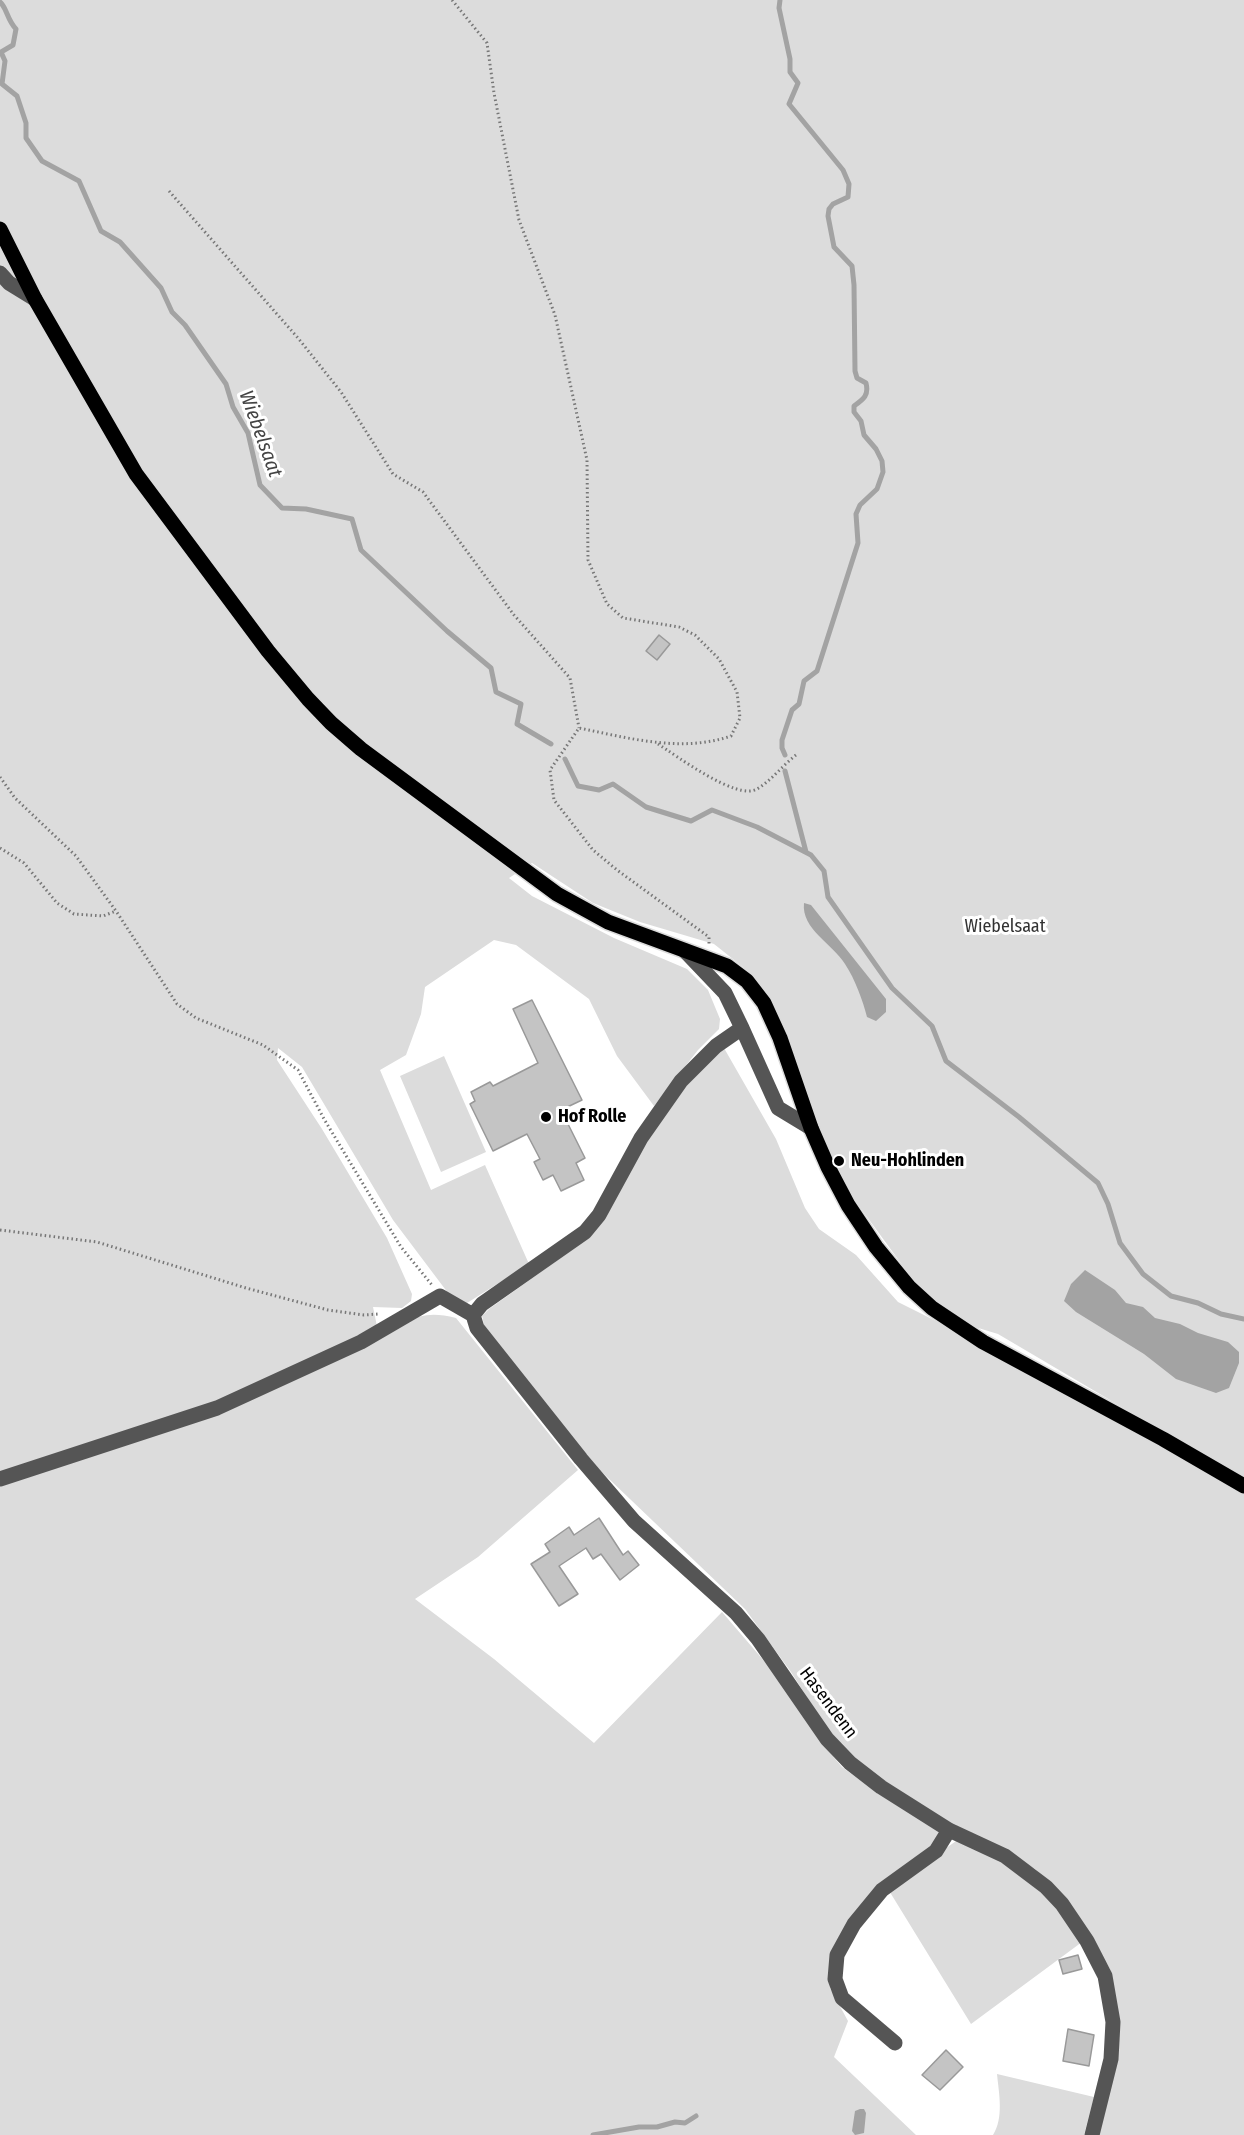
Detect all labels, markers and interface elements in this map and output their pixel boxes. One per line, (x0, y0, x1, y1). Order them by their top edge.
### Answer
water label: Wiebelsaat (233, 387, 287, 481)
park label: Wiebelsaat (964, 916, 1046, 938)
place label: Hof Rolle (558, 1106, 626, 1128)
marker: Hof Rolle (539, 1110, 553, 1124)
place label: Neu-Hohlinden (851, 1150, 964, 1172)
marker: Neu-Hohlinden (832, 1154, 846, 1168)
street label: Hasendenn (794, 1663, 862, 1743)

